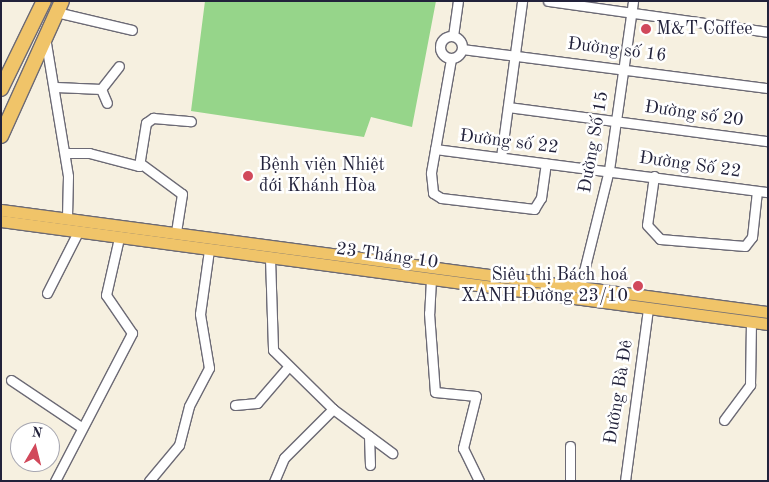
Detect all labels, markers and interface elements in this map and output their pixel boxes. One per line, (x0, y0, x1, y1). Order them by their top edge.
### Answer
place label: M&T Coffee (656, 18, 753, 40)
marker: M&T Coffee (640, 23, 652, 35)
street label: Đường số 16 (566, 33, 668, 67)
street label: Đường Số 15 (574, 89, 614, 195)
street label: Đường số 20 (643, 96, 745, 132)
street label: Đường số 22 (458, 125, 560, 159)
street label: Đường Số 22 (638, 147, 742, 183)
place label: Bệnh viện Nhiệt đới Khánh Hòa (259, 155, 385, 198)
marker: Bệnh viện Nhiệt đới Khánh Hòa (241, 169, 255, 183)
street label: 23 Tháng 10 (335, 238, 439, 274)
place label: Siêu thị Bách hoá XANH Đường 23/10 (461, 265, 628, 308)
marker: Siêu thị Bách hoá XANH Đường 23/10 (632, 280, 644, 292)
street label: Đường Bà Đê (600, 338, 638, 446)
north arrow (10, 422, 60, 472)
text: N (31, 425, 43, 441)

